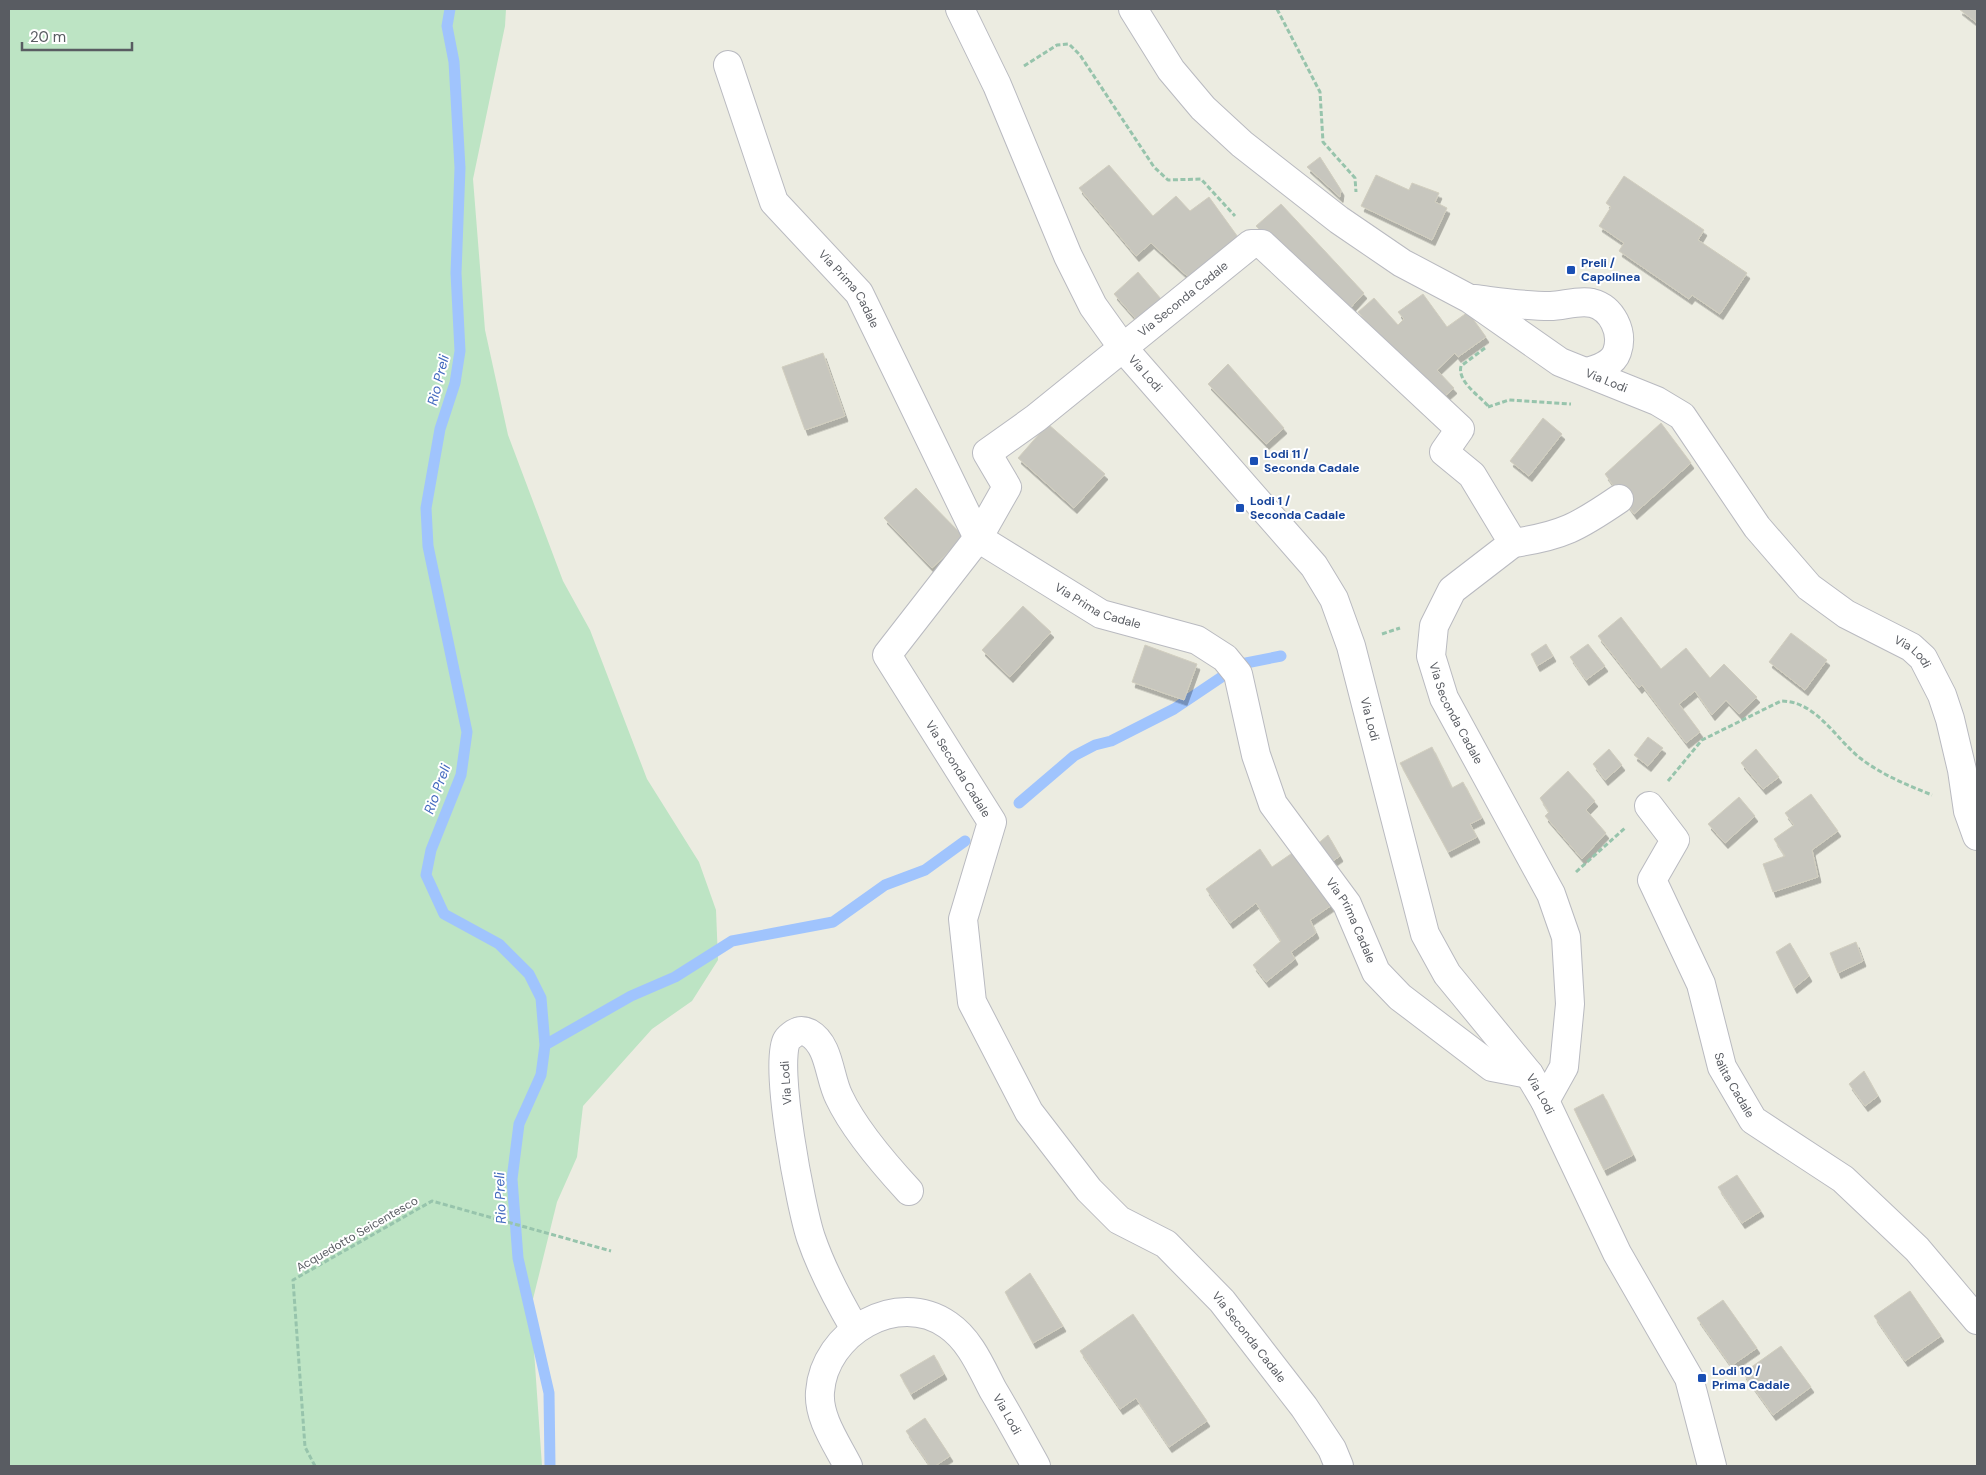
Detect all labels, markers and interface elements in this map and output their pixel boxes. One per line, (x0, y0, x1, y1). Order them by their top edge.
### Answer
scale bar (22, 20, 132, 52)
text: 20 m (30, 27, 66, 47)
street label: Via Prima Cadale (815, 247, 883, 331)
place label: Preli / Capolinea (1581, 255, 1640, 285)
street label: Via Seconda Cadale (1135, 258, 1231, 340)
marker: Preli / Capolinea (1565, 264, 1577, 276)
street label: Via Lodi (1125, 351, 1166, 395)
water label: Rio Preli (423, 352, 453, 407)
street label: Via Lodi (1583, 365, 1630, 396)
place label: Lodi 11 / Seconda Cadale (1264, 446, 1359, 476)
marker: Lodi 11 / Seconda Cadale (1248, 455, 1260, 467)
place label: Lodi 1 / Seconda Cadale (1250, 493, 1345, 523)
marker: Lodi 1 / Seconda Cadale (1234, 502, 1246, 514)
street label: Via Prima Cadale (1052, 579, 1143, 633)
street label: Via Lodi (1891, 632, 1935, 671)
street label: Via Seconda Cadale (1425, 660, 1487, 767)
street label: Via Lodi (1357, 696, 1383, 743)
street label: Via Seconda Cadale (922, 718, 994, 821)
water label: Rio Preli (420, 761, 455, 816)
street label: Via Prima Cadale (1322, 875, 1379, 966)
street label: Salita Cadale (1711, 1051, 1758, 1121)
street label: Via Lodi (776, 1060, 796, 1106)
street label: Via Lodi (1523, 1071, 1558, 1117)
water label: Rio Preli (490, 1171, 510, 1224)
street label: Acquedotto Seicentesco (293, 1193, 421, 1275)
street label: Via Seconda Cadale (1208, 1288, 1290, 1386)
place label: Lodi 10 / Prima Cadale (1712, 1363, 1790, 1393)
marker: Lodi 10 / Prima Cadale (1696, 1372, 1708, 1384)
street label: Via Lodi (989, 1391, 1025, 1438)

